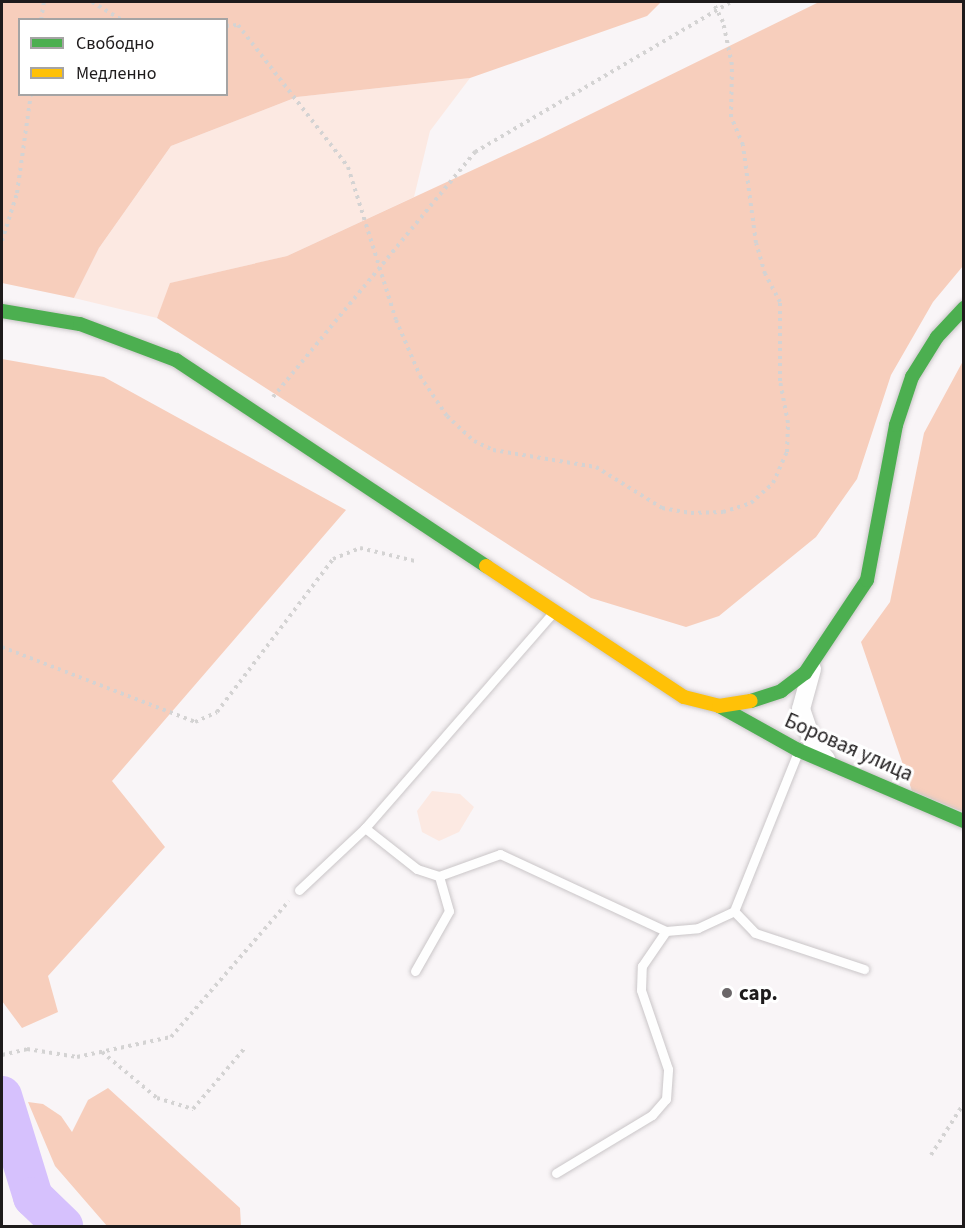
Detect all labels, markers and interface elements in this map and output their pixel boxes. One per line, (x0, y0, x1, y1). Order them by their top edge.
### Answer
legend (18, 18, 228, 96)
text: Свободно (76, 31, 154, 56)
text: Медленно (76, 61, 156, 86)
street label: Боровая улица (781, 707, 917, 787)
place label: сар. (739, 980, 778, 1006)
marker: сар. (720, 986, 734, 1000)

